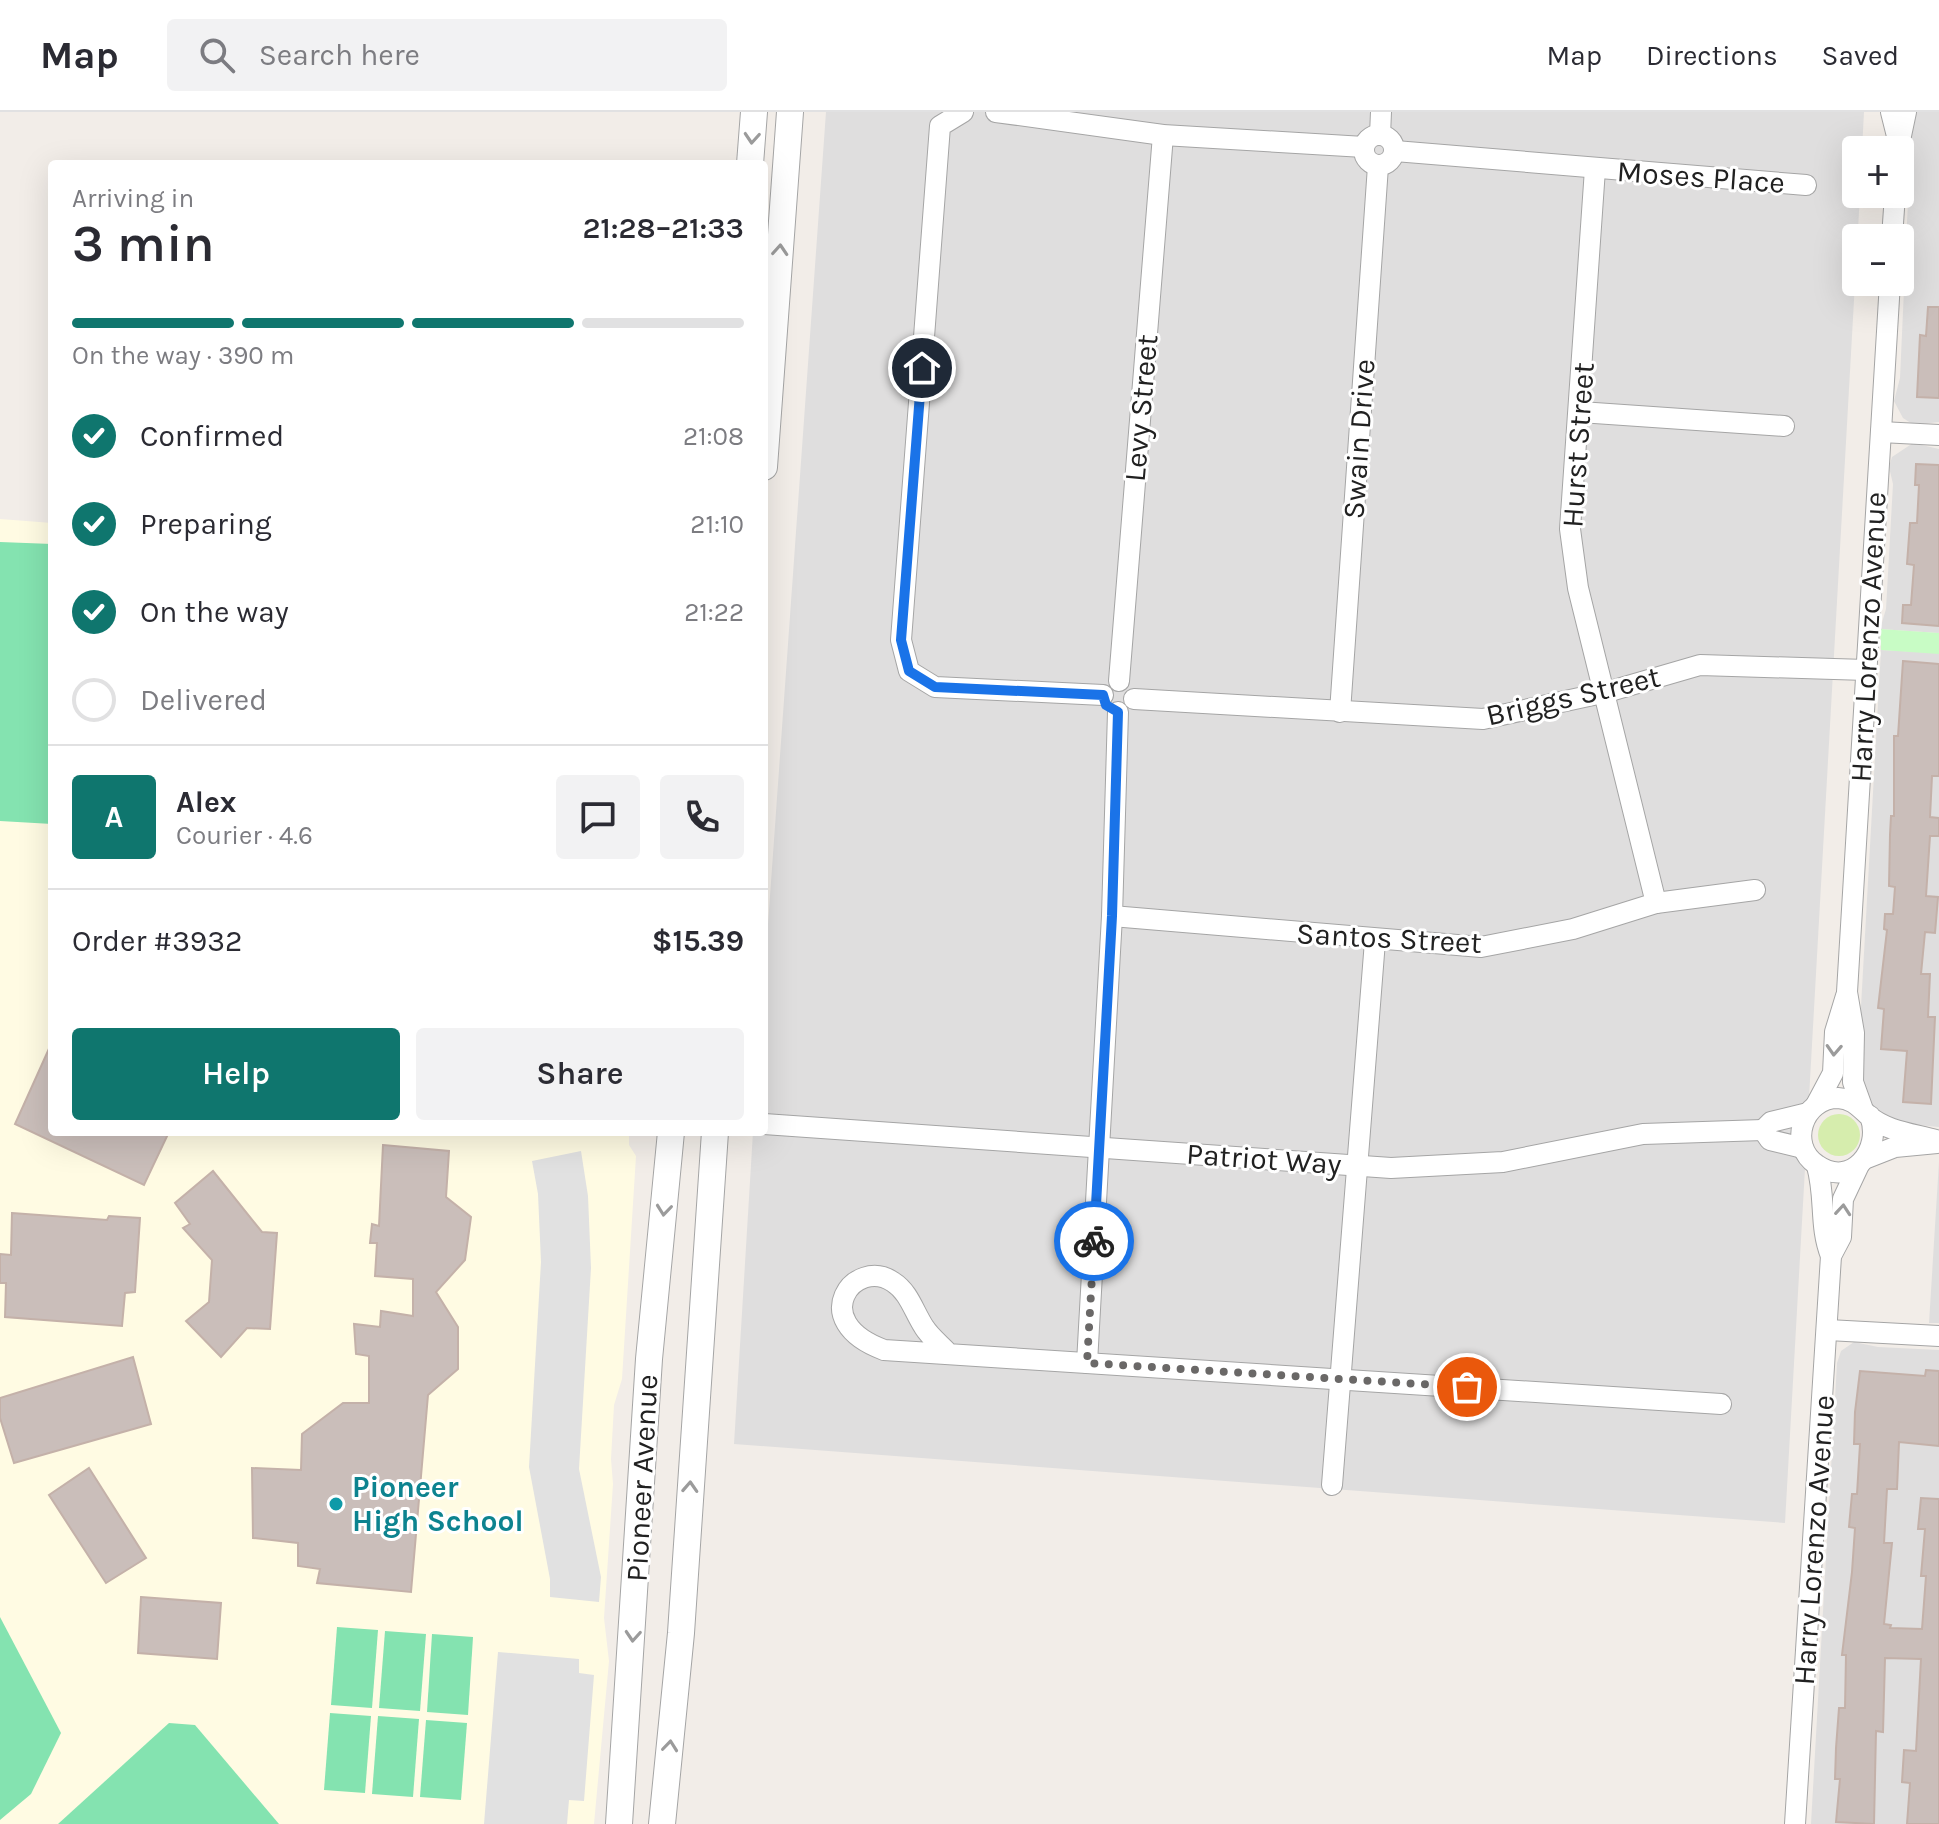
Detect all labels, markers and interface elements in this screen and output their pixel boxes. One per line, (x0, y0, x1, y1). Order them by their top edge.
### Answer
search box (167, 19, 727, 91)
text: Map (40, 33, 119, 78)
icon: search (195, 33, 239, 77)
text: Search here (259, 37, 420, 73)
text: Map (1547, 39, 1602, 72)
text: Directions (1646, 39, 1778, 72)
text: Saved (1822, 39, 1899, 72)
one-way arrow (744, 132, 761, 145)
map controls (1842, 136, 1914, 296)
button: + (1842, 136, 1914, 208)
street label: Moses Place (1616, 153, 1786, 201)
text: Arriving in (72, 183, 194, 214)
text: 21:28–21:33 (582, 210, 744, 246)
text: 3 min (72, 213, 215, 274)
button: − (1842, 224, 1914, 296)
one-way arrow (771, 243, 788, 256)
street label: Levy Street (1117, 333, 1165, 483)
pin (888, 334, 956, 402)
text: On the way · 390 m (72, 340, 294, 371)
icon: home (900, 346, 944, 390)
street label: Swain Drive (1335, 358, 1383, 520)
street label: Hurst Street (1554, 361, 1602, 529)
icon: check (72, 414, 116, 458)
text: Confirmed (140, 418, 284, 454)
text: 21:08 (683, 421, 744, 452)
street label: Harry Lorenzo Avenue (1842, 491, 1894, 783)
icon: check (72, 502, 116, 546)
text: Preparing (140, 506, 272, 542)
text: 21:10 (690, 509, 744, 540)
icon: check (72, 590, 116, 634)
text: On the way (140, 594, 289, 630)
text: 21:22 (684, 597, 744, 628)
street label: Briggs Street (1482, 658, 1664, 734)
text: Delivered (140, 682, 267, 718)
button: chat (556, 775, 640, 859)
button: phone (660, 775, 744, 859)
text: Alex (176, 784, 236, 820)
text: A (105, 799, 123, 835)
text: Courier · 4.6 (176, 820, 313, 851)
street label: Santos Street (1295, 915, 1483, 961)
text: Order #3932 (72, 923, 242, 959)
text: $15.39 (652, 923, 744, 959)
button: Help (72, 1028, 400, 1120)
button: Share (416, 1028, 744, 1120)
one-way arrow (1826, 1044, 1843, 1057)
street label: Patriot Way (1185, 1136, 1343, 1182)
courier (1054, 1201, 1134, 1281)
one-way arrow (1834, 1203, 1851, 1216)
one-way arrow (656, 1204, 673, 1217)
icon: bike (1072, 1219, 1116, 1263)
pin (1433, 1353, 1501, 1421)
icon: bag (1445, 1365, 1489, 1409)
street label: Pioneer Avenue (619, 1373, 665, 1583)
street label: Harry Lorenzo Avenue (1786, 1394, 1842, 1686)
place label: Pioneer High School (352, 1469, 524, 1539)
one-way arrow (681, 1480, 698, 1493)
marker: Pioneer High School (327, 1495, 345, 1513)
one-way arrow (625, 1630, 642, 1643)
one-way arrow (661, 1739, 678, 1752)

